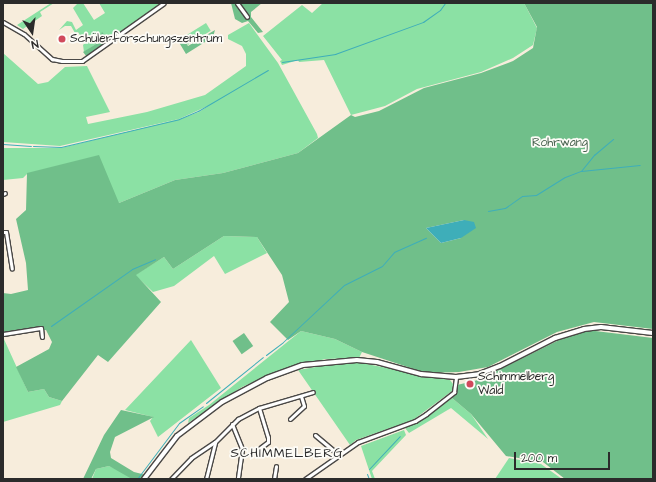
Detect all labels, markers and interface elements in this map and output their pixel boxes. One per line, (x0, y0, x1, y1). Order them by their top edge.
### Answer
north arrow (12, 12, 52, 52)
place label: Schülerforschungszentrum (70, 32, 222, 46)
marker: Schülerforschungszentrum (57, 34, 67, 44)
text: N (30, 36, 40, 52)
park label: Rohrwang (532, 136, 588, 150)
place label: Schimmelberg Wald (478, 370, 554, 398)
marker: Schimmelberg Wald (465, 379, 475, 389)
scale bar (516, 444, 612, 470)
district label: SCHIMMELBERG (231, 445, 343, 461)
text: 200 m (521, 450, 557, 467)

